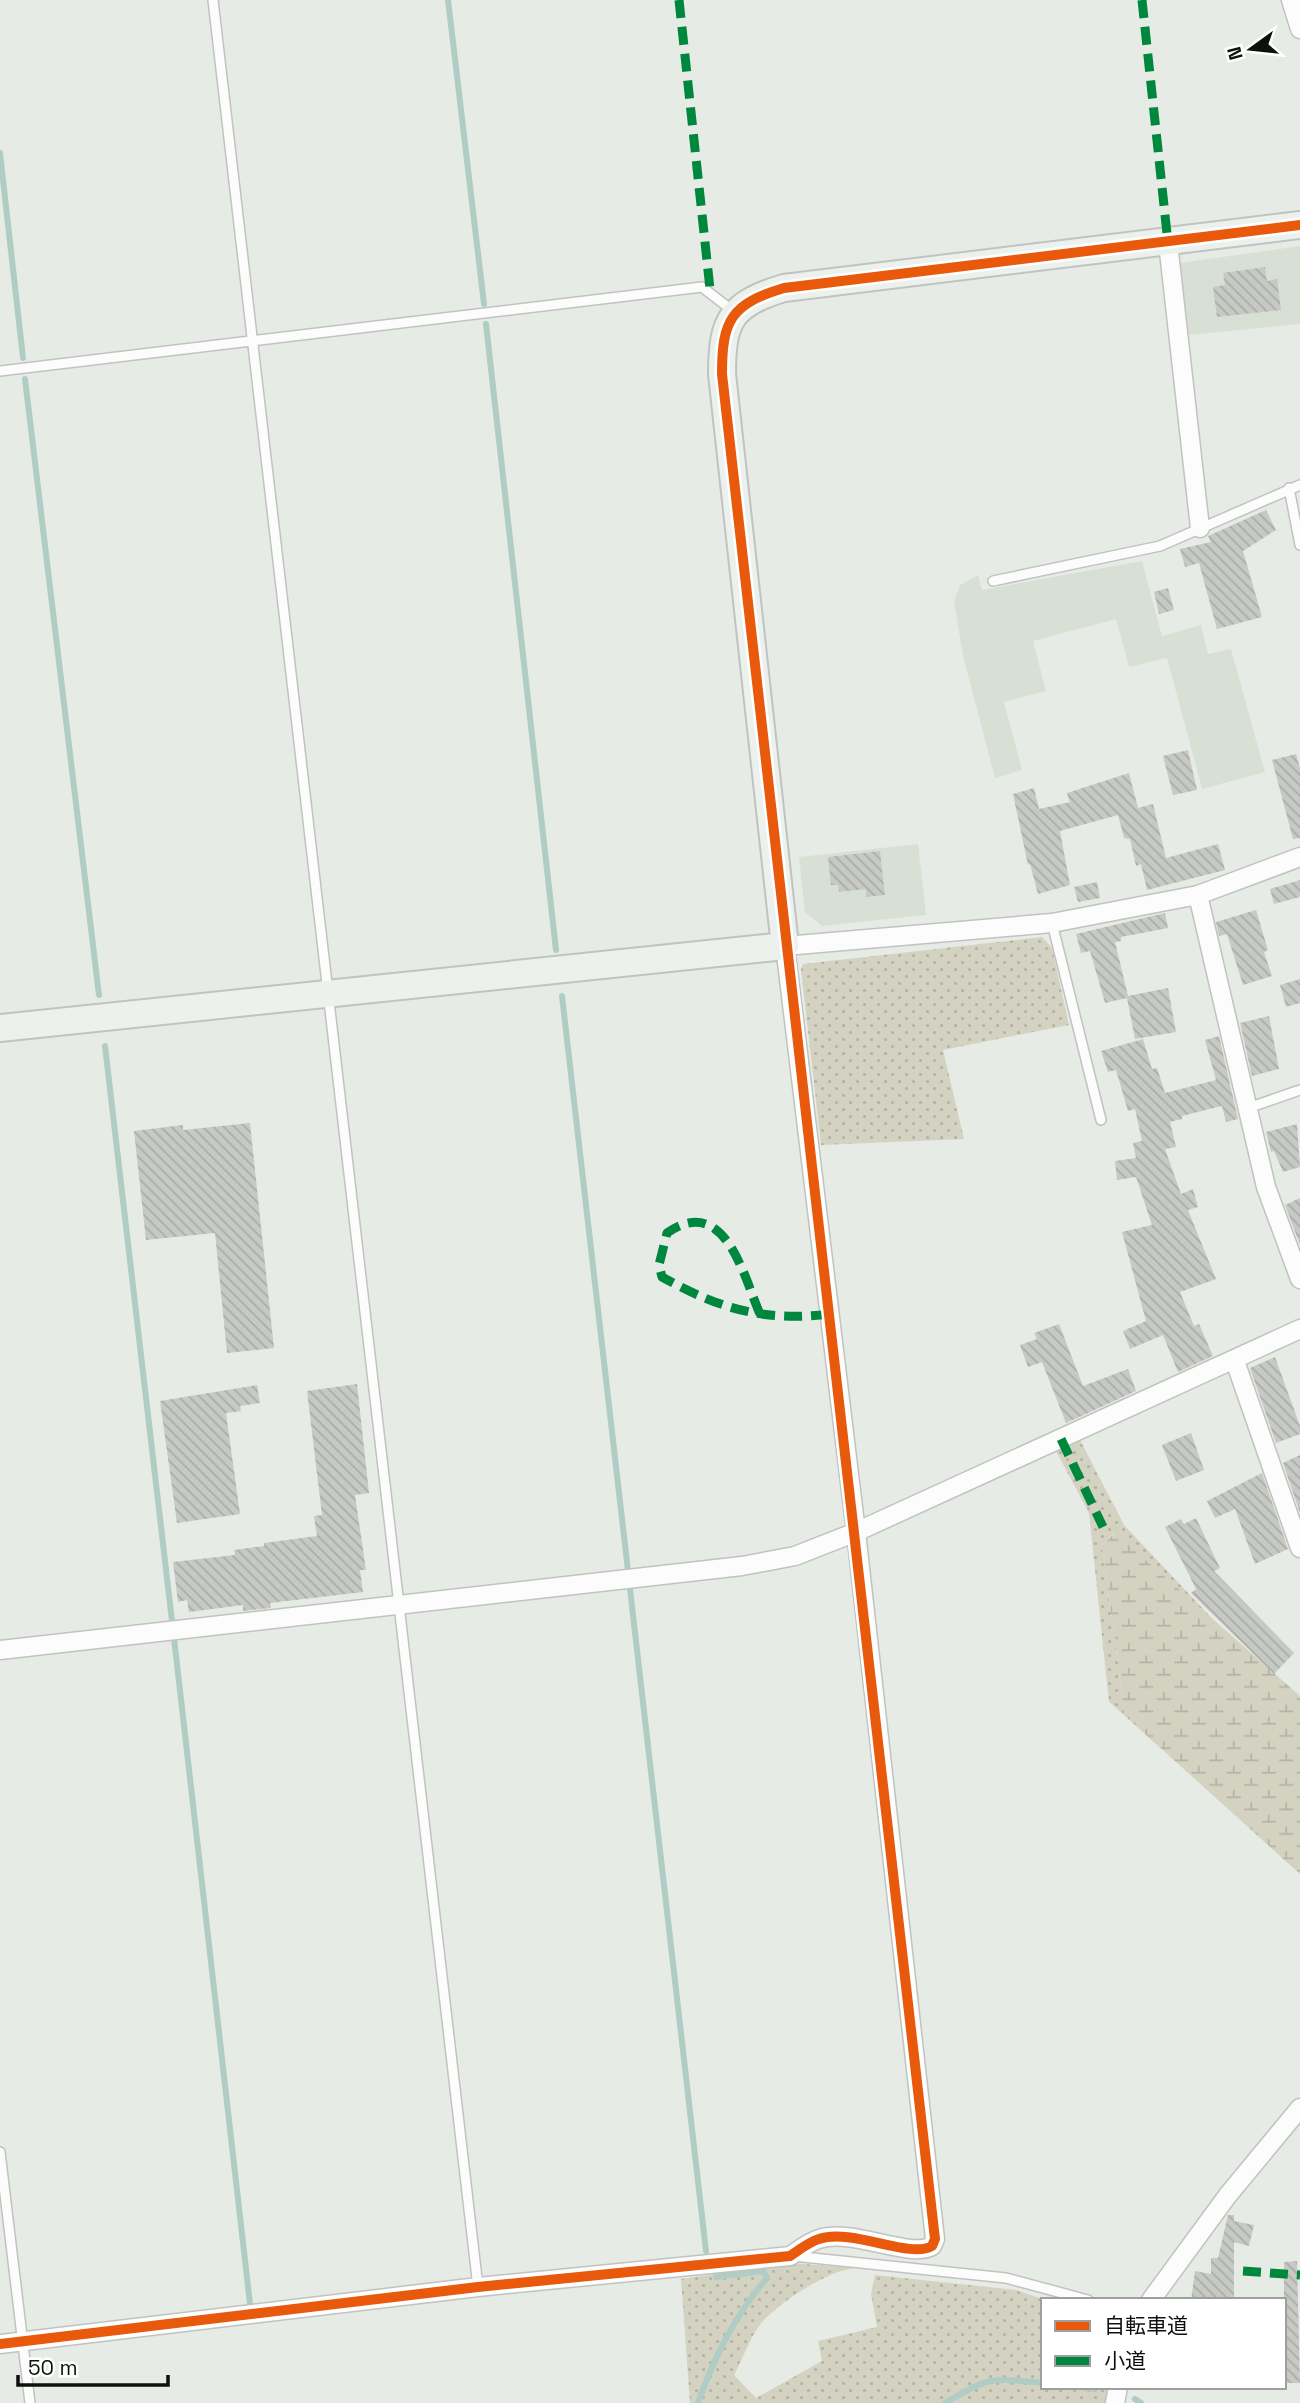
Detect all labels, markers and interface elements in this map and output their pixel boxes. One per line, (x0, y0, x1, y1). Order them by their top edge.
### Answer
north arrow (1216, 14, 1286, 84)
text: N (1221, 44, 1249, 63)
legend (1041, 2298, 1286, 2389)
text: 自転車道 (1104, 2312, 1188, 2339)
scale bar (18, 2344, 168, 2388)
text: 小道 (1104, 2347, 1146, 2374)
text: 50 m (28, 2354, 78, 2381)

